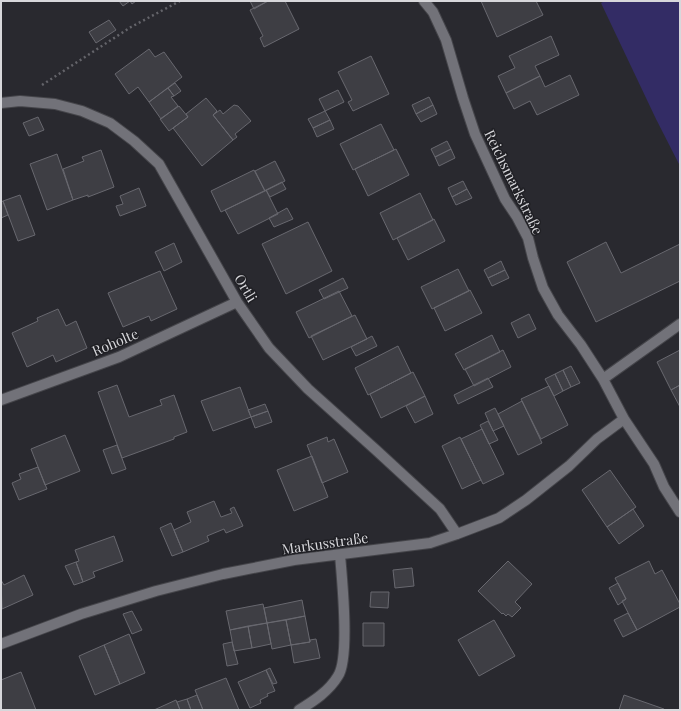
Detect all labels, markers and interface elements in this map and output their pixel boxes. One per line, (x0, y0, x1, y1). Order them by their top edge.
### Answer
street label: Reichsmarkstraße (480, 126, 548, 238)
street label: Ortli (230, 270, 262, 306)
street label: Roholte (89, 324, 141, 360)
street label: Markusstraße (281, 528, 369, 558)

